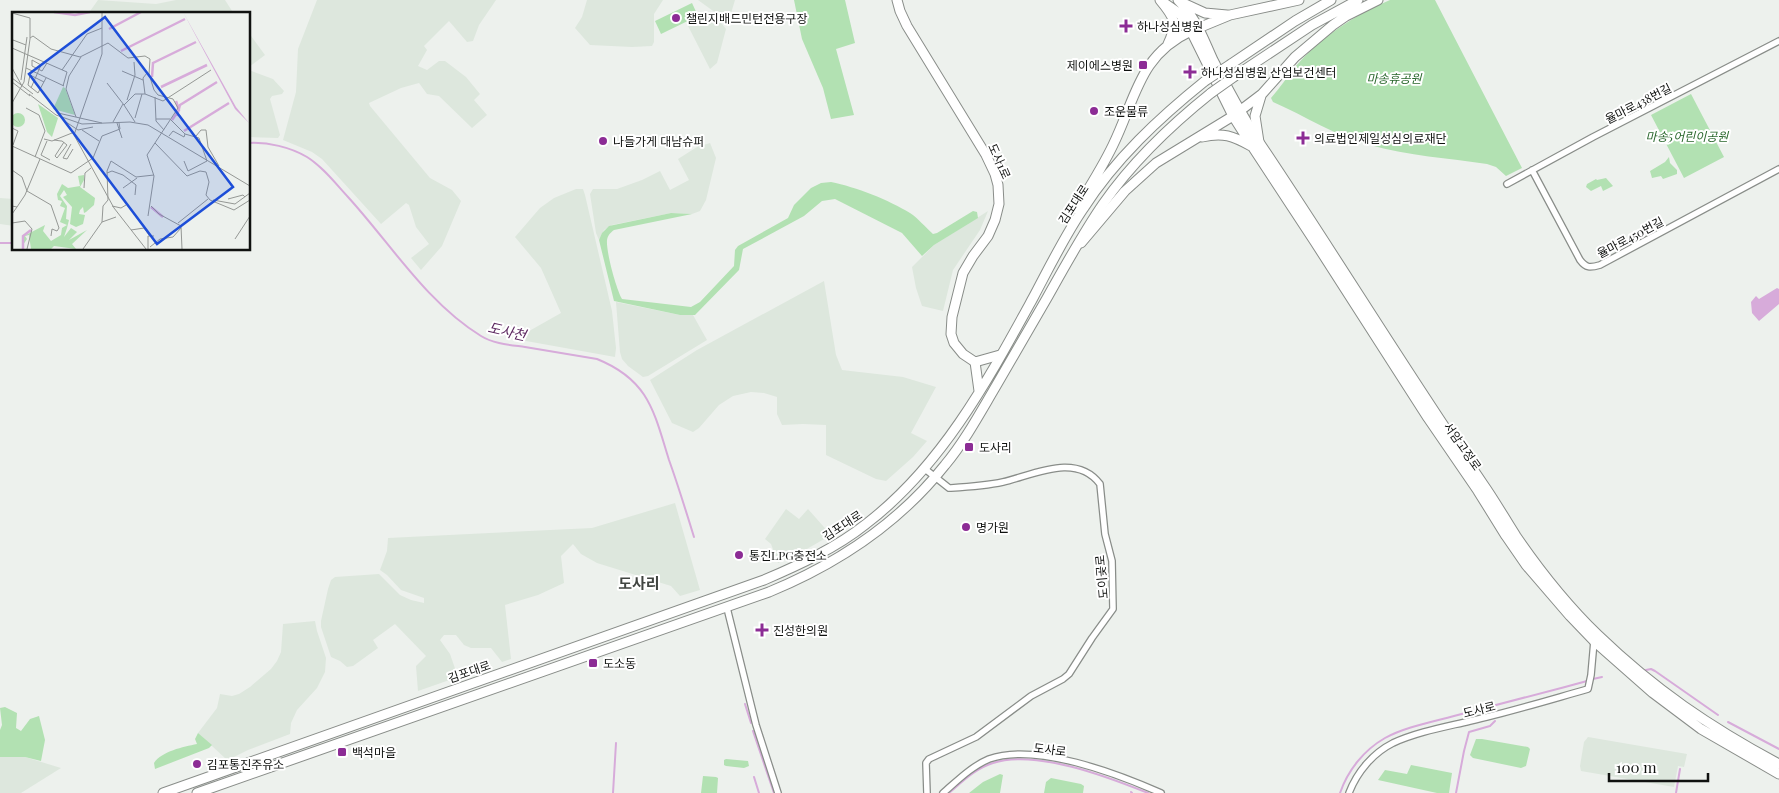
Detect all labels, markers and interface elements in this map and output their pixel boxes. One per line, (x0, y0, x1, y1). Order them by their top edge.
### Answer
place label: 챌린지배드민턴전용구장 (686, 10, 807, 26)
inset map (12, 12, 250, 250)
marker: 챌린지배드민턴전용구장 (670, 12, 682, 24)
place label: 하나성심병원 (1137, 18, 1203, 34)
marker: 하나성심병원 (1119, 19, 1133, 33)
place label: 제이에스병원 (1067, 57, 1133, 73)
marker: 제이에스병원 (1137, 59, 1149, 71)
place label: 하나성심병원 산업보건센터 (1201, 64, 1336, 80)
marker: 하나성심병원 산업보건센터 (1183, 65, 1197, 79)
park label: 마송휴공원 (1366, 70, 1423, 86)
street label: 율마로438번길 (1602, 79, 1674, 127)
place label: 조운물류 (1104, 103, 1148, 119)
marker: 조운물류 (1088, 105, 1100, 117)
park label: 마송5어린이공원 (1646, 128, 1729, 144)
place label: 의료법인제일성심의료재단 (1314, 130, 1446, 146)
marker: 의료법인제일성심의료재단 (1296, 131, 1310, 145)
place label: 나들가게 대남슈퍼 (613, 133, 704, 149)
marker: 나들가게 대남슈퍼 (597, 135, 609, 147)
street label: 도사1로 (985, 141, 1015, 181)
street label: 김포대로 (1054, 181, 1092, 227)
street label: 율마로450번길 (1594, 213, 1666, 261)
water label: 도사천 (486, 317, 529, 345)
street label: 서암고정로 (1441, 419, 1485, 473)
place label: 도사리 (979, 439, 1012, 455)
marker: 도사리 (963, 441, 975, 453)
street label: 김포대로 (819, 506, 865, 544)
place label: 명가원 (976, 519, 1009, 535)
marker: 명가원 (960, 521, 972, 533)
place label: 통진LPG충전소 (749, 547, 827, 563)
marker: 통진LPG충전소 (733, 549, 745, 561)
street label: 도이곶로 (1091, 554, 1111, 600)
district label: 도사리 (618, 573, 660, 593)
place label: 진성한의원 (773, 622, 828, 638)
marker: 진성한의원 (755, 623, 769, 637)
place label: 도소동 (603, 655, 636, 671)
street label: 김포대로 (446, 656, 492, 686)
marker: 도소동 (587, 657, 599, 669)
street label: 도사로 (1461, 697, 1497, 721)
street label: 도사로 (1033, 739, 1067, 759)
place label: 백석마을 (352, 744, 396, 760)
marker: 백석마을 (336, 746, 348, 758)
scale bar (1609, 750, 1708, 782)
place label: 김포통진주유소 (207, 756, 284, 772)
text: 100 m (1616, 757, 1657, 777)
marker: 김포통진주유소 (191, 758, 203, 770)

